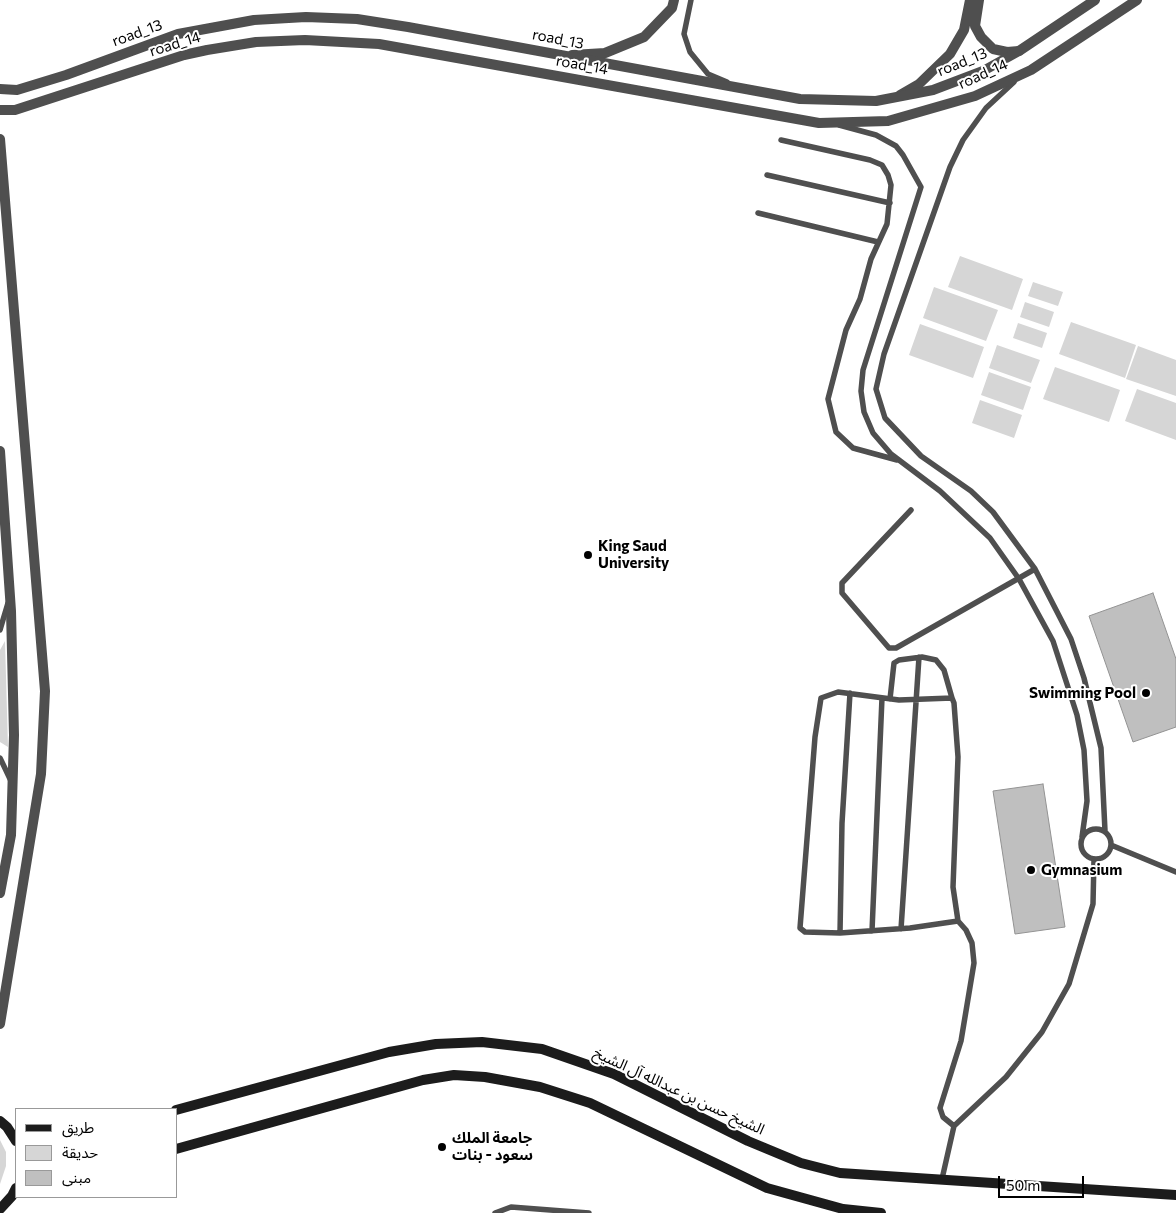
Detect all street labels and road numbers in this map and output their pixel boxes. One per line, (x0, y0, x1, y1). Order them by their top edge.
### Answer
street label: road_13 (109, 16, 165, 50)
street label: road_13 (531, 25, 585, 53)
street label: road_14 (147, 28, 203, 60)
street label: road_13 (934, 44, 990, 80)
street label: road_14 (555, 52, 609, 78)
street label: road_14 (955, 55, 1011, 93)
street label: الشيخ حسن بن عبدالله آل الشيخ (591, 1043, 767, 1139)

